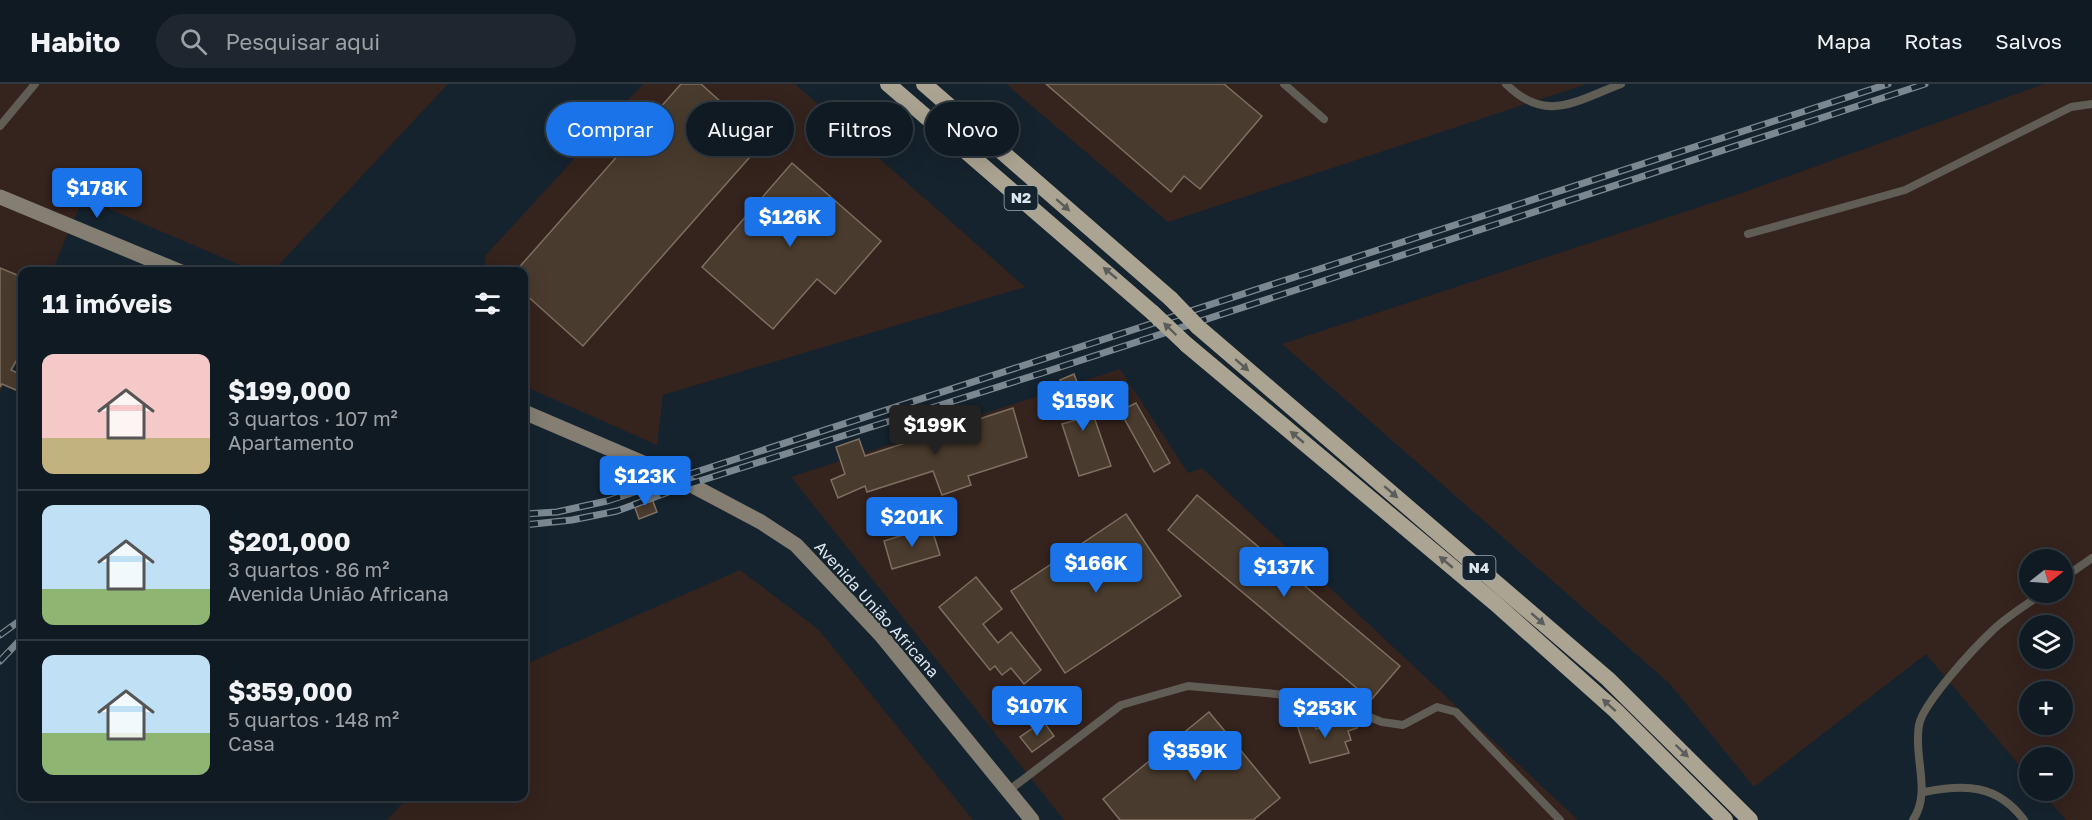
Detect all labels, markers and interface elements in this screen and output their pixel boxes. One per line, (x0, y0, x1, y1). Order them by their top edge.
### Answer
search box (156, 14, 576, 68)
text: Habito (30, 25, 120, 58)
icon: search (177, 25, 210, 58)
text: Pesquisar aqui (225, 28, 380, 55)
text: Mapa (1817, 28, 1871, 54)
text: Rotas (1904, 28, 1962, 54)
text: Salvos (1995, 28, 2062, 54)
chip: Comprar (546, 102, 674, 156)
chip: Alugar (686, 102, 794, 156)
chip: Filtros (806, 102, 913, 156)
chip: Novo (925, 102, 1019, 156)
pin: $178K (55, 168, 139, 219)
text: $178K (66, 175, 128, 199)
road number: N2 (1004, 186, 1038, 210)
pin: $126K (748, 197, 832, 248)
one-way arrow (1055, 198, 1070, 211)
text: $126K (758, 204, 822, 228)
one-way arrow (1103, 267, 1118, 280)
icon: filters (471, 287, 504, 320)
text: 11 imóveis (42, 288, 172, 319)
one-way arrow (1164, 322, 1178, 336)
one-way arrow (1234, 359, 1250, 372)
text: $199,000 (228, 375, 351, 406)
icon: home (90, 378, 162, 450)
pin: $159K (1041, 381, 1125, 432)
text: $159K (1051, 388, 1115, 412)
pin: $199K (893, 405, 977, 456)
text: 3 quartos · 107 m² (228, 406, 398, 430)
text: $199K (903, 412, 967, 436)
text: Apartamento (228, 430, 354, 454)
one-way arrow (1290, 431, 1305, 444)
pin: $123K (603, 456, 687, 507)
text: $123K (614, 463, 676, 487)
one-way arrow (1383, 485, 1398, 498)
pin: $201K (870, 497, 954, 548)
text: $201K (880, 504, 944, 528)
text: $201,000 (228, 526, 351, 557)
icon: home (90, 529, 162, 601)
street label: Avenida União Africana (811, 537, 943, 681)
pin: $166K (1054, 543, 1138, 594)
pin: $137K (1242, 547, 1326, 598)
north arrow (2019, 549, 2073, 603)
map controls (2019, 549, 2073, 801)
text: $166K (1064, 550, 1128, 574)
text: $137K (1253, 554, 1315, 578)
one-way arrow (1438, 556, 1454, 569)
road number: N4 (1462, 556, 1496, 580)
text: 3 quartos · 86 m² (228, 557, 389, 581)
text: Avenida União Africana (228, 581, 449, 605)
one-way arrow (1530, 613, 1546, 626)
button: layers (2019, 615, 2073, 669)
text: $359,000 (228, 676, 353, 707)
icon: home (90, 679, 162, 751)
button: + (2019, 681, 2073, 735)
pin: $107K (995, 686, 1079, 737)
pin: $253K (1283, 688, 1367, 739)
text: $107K (1006, 693, 1068, 717)
text: $253K (1293, 695, 1357, 719)
one-way arrow (1602, 699, 1617, 712)
text: 5 quartos · 148 m² (228, 707, 399, 731)
text: Casa (228, 731, 275, 755)
pin: $359K (1153, 731, 1237, 782)
text: $359K (1163, 738, 1228, 762)
one-way arrow (1674, 744, 1688, 758)
button: − (2019, 747, 2073, 801)

